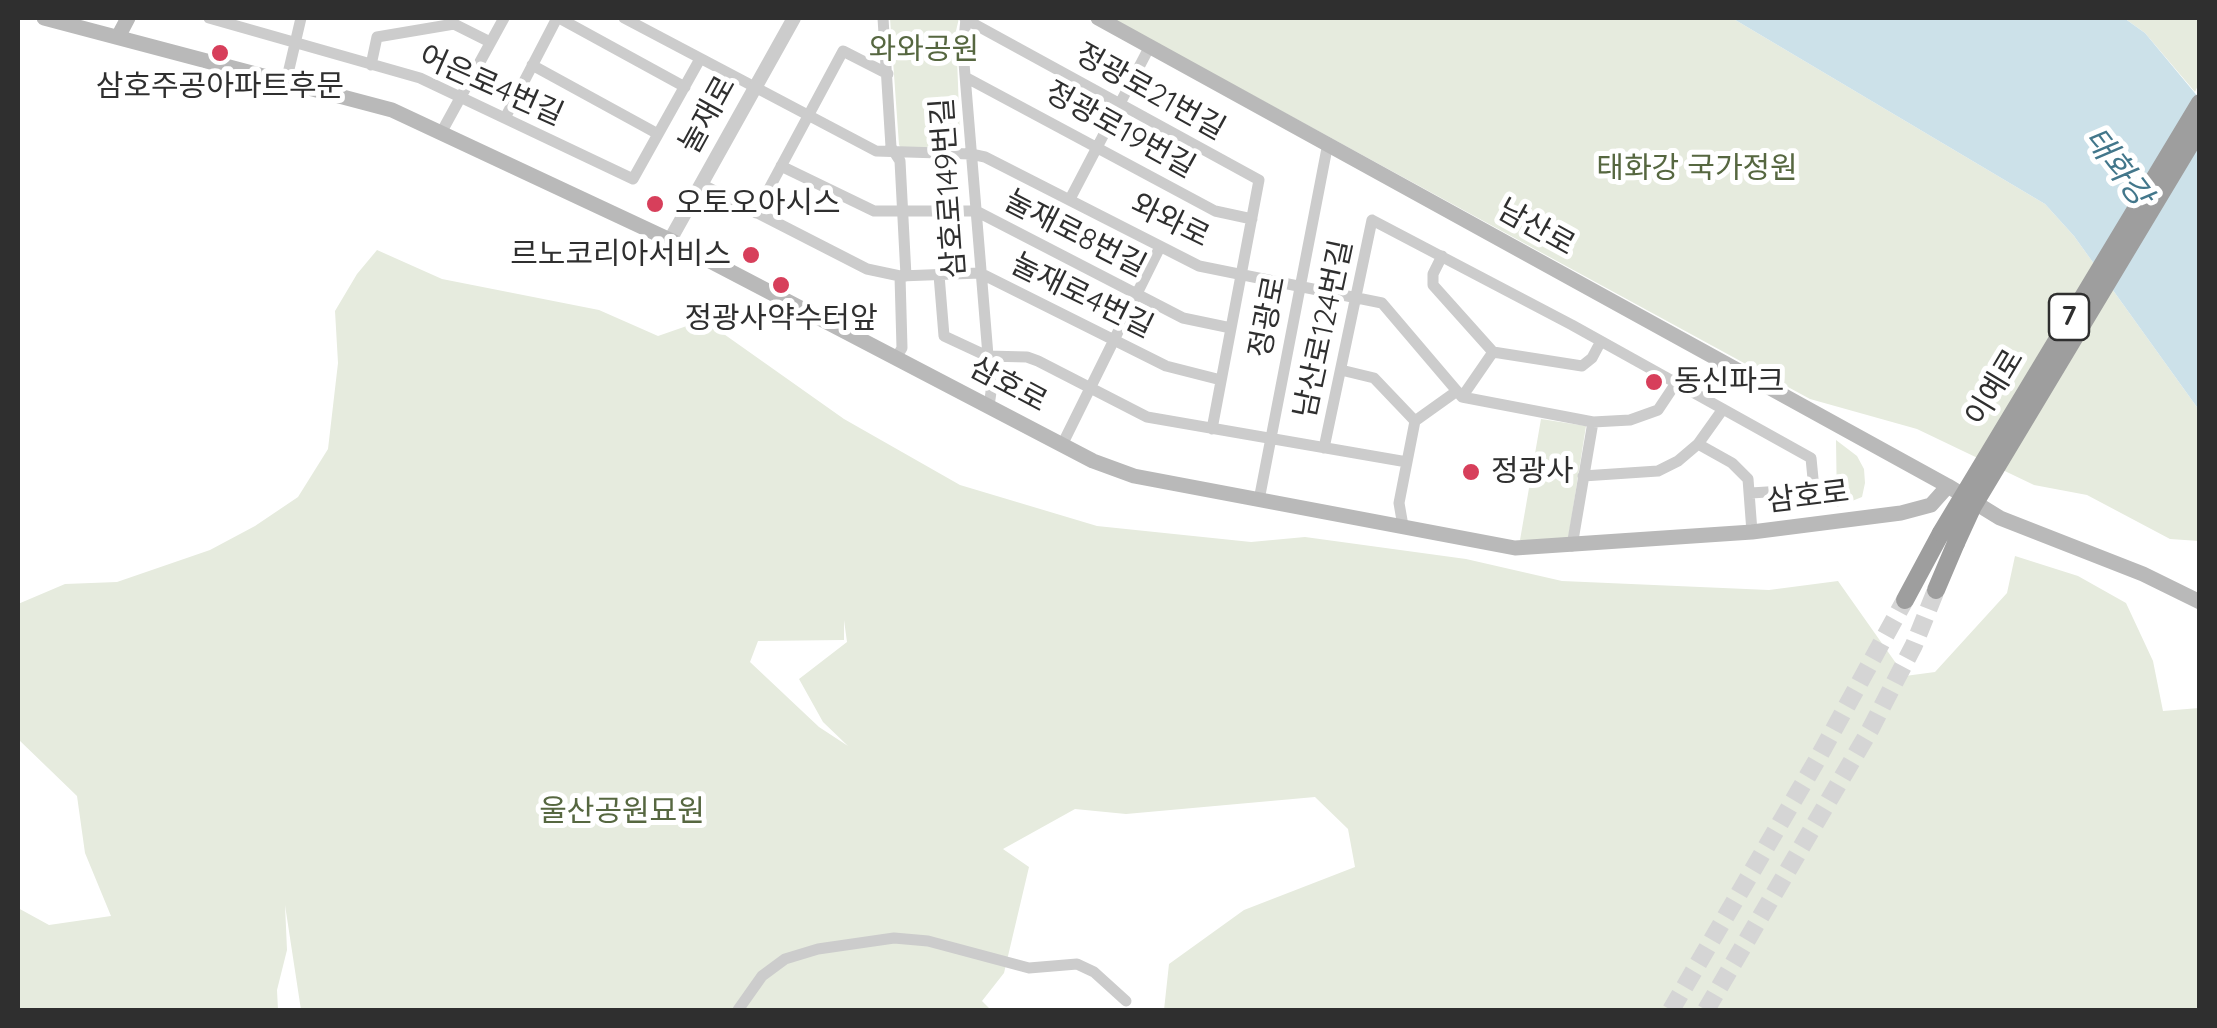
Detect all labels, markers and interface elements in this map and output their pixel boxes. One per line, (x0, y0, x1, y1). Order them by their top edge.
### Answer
park label: 와와공원 (869, 32, 979, 68)
street label: 정광로21번길 (1069, 36, 1231, 148)
street label: 어은로4번길 (413, 38, 569, 134)
marker: 삼호주공아파트후문 (209, 42, 231, 64)
place label: 삼호주공아파트후문 (96, 69, 344, 105)
street label: 눌재로 (672, 70, 744, 160)
street label: 정광로19번길 (1039, 74, 1201, 186)
street label: 삼호로149번길 (925, 97, 973, 279)
water label: 태화강 (2075, 120, 2159, 214)
park label: 태화강 국가정원 (1596, 151, 1798, 187)
street label: 눌재로8번길 (998, 183, 1152, 285)
place label: 오토오아시스 (675, 186, 841, 222)
street label: 와와로 (1125, 187, 1215, 255)
street label: 남산로 (1491, 192, 1581, 264)
marker: 오토오아시스 (644, 193, 666, 215)
place label: 르노코리아서비스 (510, 237, 731, 273)
street label: 남산로124번길 (1288, 237, 1360, 421)
marker: 르노코리아서비스 (740, 244, 762, 266)
street label: 눌재로4번길 (1005, 246, 1159, 346)
street label: 정광로 (1242, 273, 1294, 361)
marker: 정광사약수터앞 (770, 274, 792, 296)
road number: 7 (2049, 294, 2089, 340)
place label: 정광사약수터앞 (684, 301, 878, 337)
street label: 이예로 (1958, 343, 2032, 433)
street label: 삼호로 (963, 350, 1053, 420)
place label: 동신파크 (1674, 364, 1784, 400)
marker: 동신파크 (1643, 371, 1665, 393)
place label: 정광사 (1491, 454, 1574, 490)
marker: 정광사 (1460, 461, 1482, 483)
street label: 삼호로 (1765, 474, 1851, 520)
park label: 울산공원묘원 (539, 794, 705, 830)

